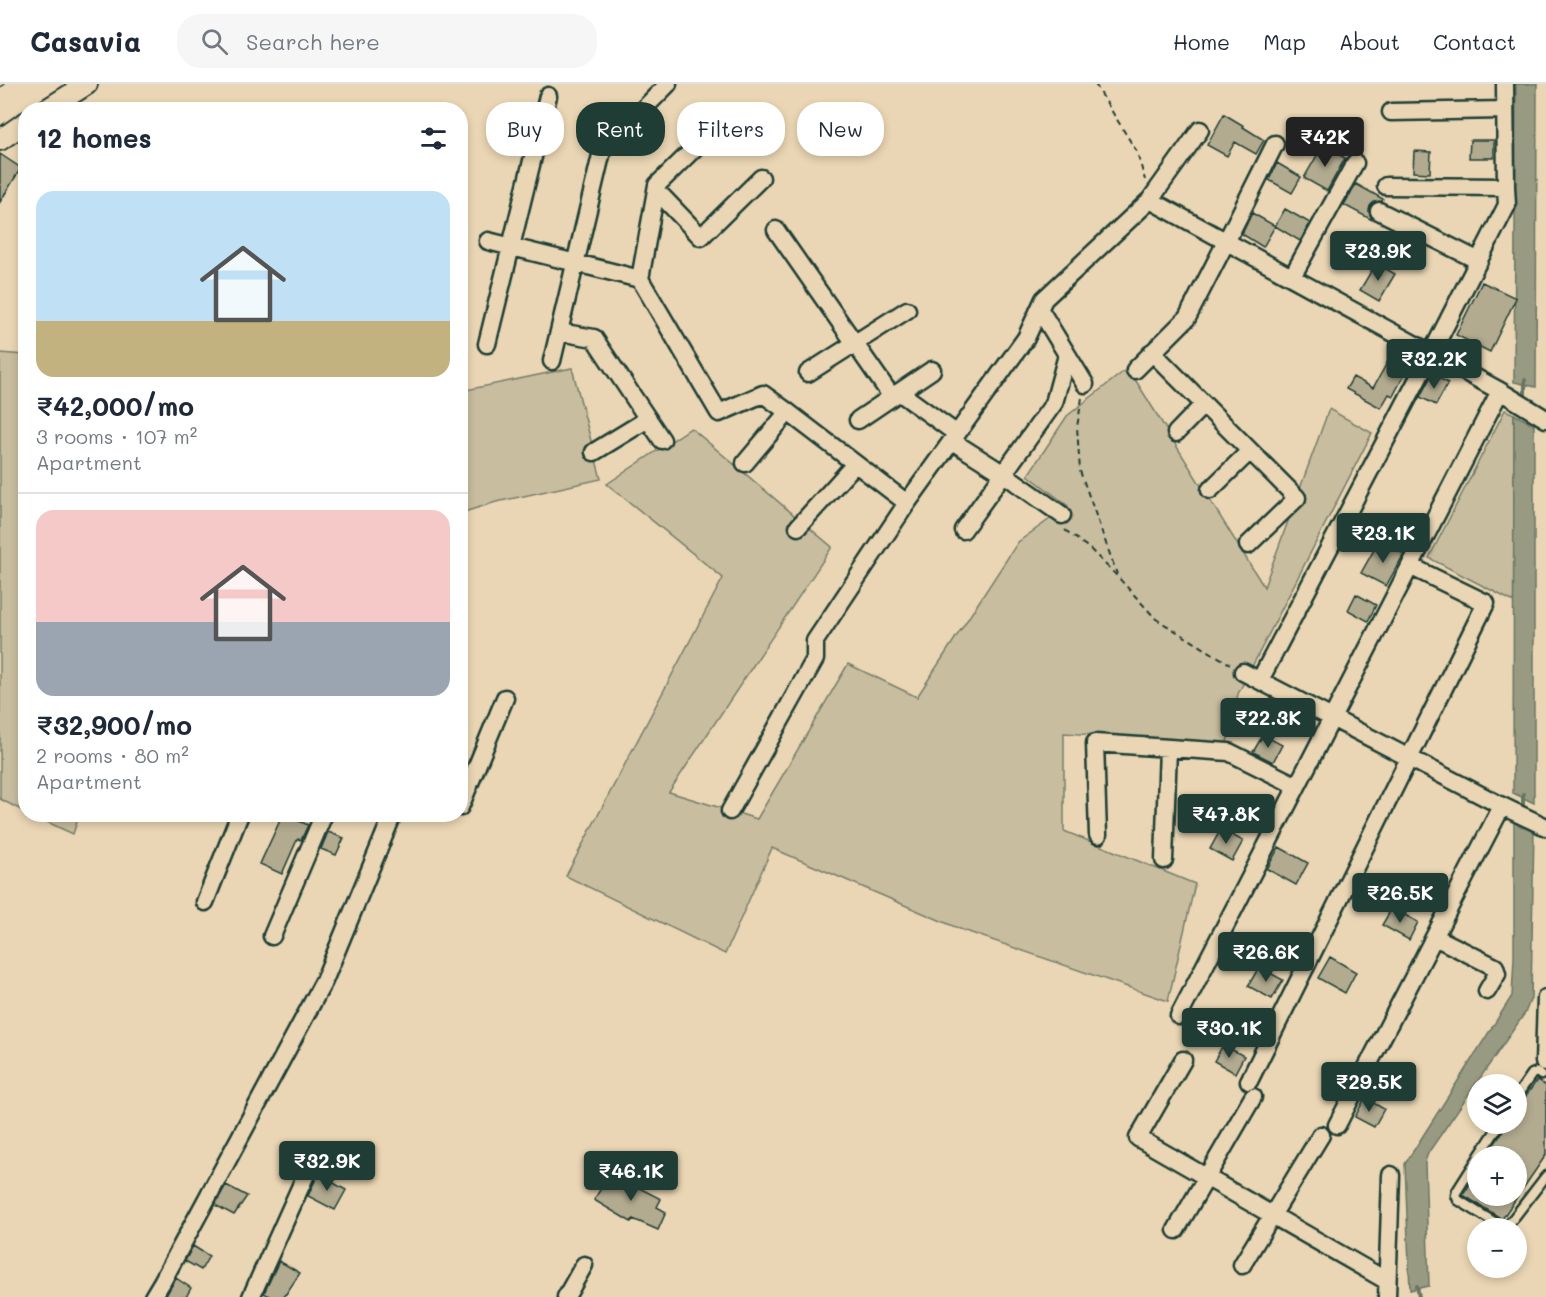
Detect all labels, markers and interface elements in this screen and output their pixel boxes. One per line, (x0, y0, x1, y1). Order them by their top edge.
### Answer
search box (177, 14, 597, 68)
text: Casavia (30, 23, 141, 59)
icon: search (198, 25, 231, 58)
text: Search here (246, 27, 380, 56)
text: Home (1173, 28, 1230, 55)
text: Map (1263, 28, 1306, 55)
text: About (1339, 28, 1400, 55)
text: Contact (1433, 28, 1516, 55)
chip: Buy (486, 102, 564, 156)
chip: Rent (576, 102, 665, 156)
chip: Filters (677, 102, 785, 156)
chip: New (797, 102, 884, 156)
pin: ₹42K (1289, 117, 1361, 168)
text: 12 homes (36, 121, 152, 155)
icon: filters (417, 122, 450, 155)
text: ₹42K (1300, 123, 1350, 149)
icon: home (189, 230, 297, 338)
pin: ₹23.9K (1329, 231, 1427, 282)
text: ₹23.9K (1344, 237, 1412, 263)
pin: ₹32.2K (1385, 339, 1483, 390)
text: ₹32.2K (1401, 345, 1467, 371)
text: ₹42,000/mo (36, 389, 194, 423)
text: 3 rooms · 107 m² (36, 423, 197, 449)
text: Apartment (36, 449, 142, 475)
pin: ₹23.1K (1334, 513, 1432, 564)
text: ₹23.1K (1351, 519, 1415, 545)
icon: home (189, 549, 297, 657)
pin: ₹22.3K (1219, 698, 1317, 749)
text: ₹22.3K (1235, 704, 1301, 730)
text: ₹32,900/mo (36, 708, 192, 742)
text: 2 rooms · 80 m² (36, 742, 189, 768)
text: Apartment (36, 768, 142, 794)
pin: ₹47.8K (1177, 794, 1275, 845)
text: ₹47.8K (1192, 800, 1260, 826)
pin: ₹26.5K (1351, 873, 1449, 924)
text: ₹26.5K (1366, 879, 1434, 905)
pin: ₹26.6K (1217, 932, 1315, 983)
text: ₹26.6K (1232, 938, 1300, 964)
pin: ₹30.1K (1180, 1008, 1278, 1059)
text: ₹30.1K (1196, 1014, 1262, 1040)
pin: ₹29.5K (1320, 1062, 1418, 1113)
text: ₹29.5K (1335, 1068, 1403, 1094)
map controls (1467, 1074, 1527, 1278)
button: layers (1467, 1074, 1527, 1134)
pin: ₹32.9K (278, 1141, 376, 1192)
button: + (1467, 1146, 1527, 1206)
text: ₹32.9K (293, 1147, 361, 1173)
pin: ₹46.1K (582, 1151, 680, 1202)
text: ₹46.1K (598, 1157, 664, 1183)
button: − (1467, 1218, 1527, 1278)

